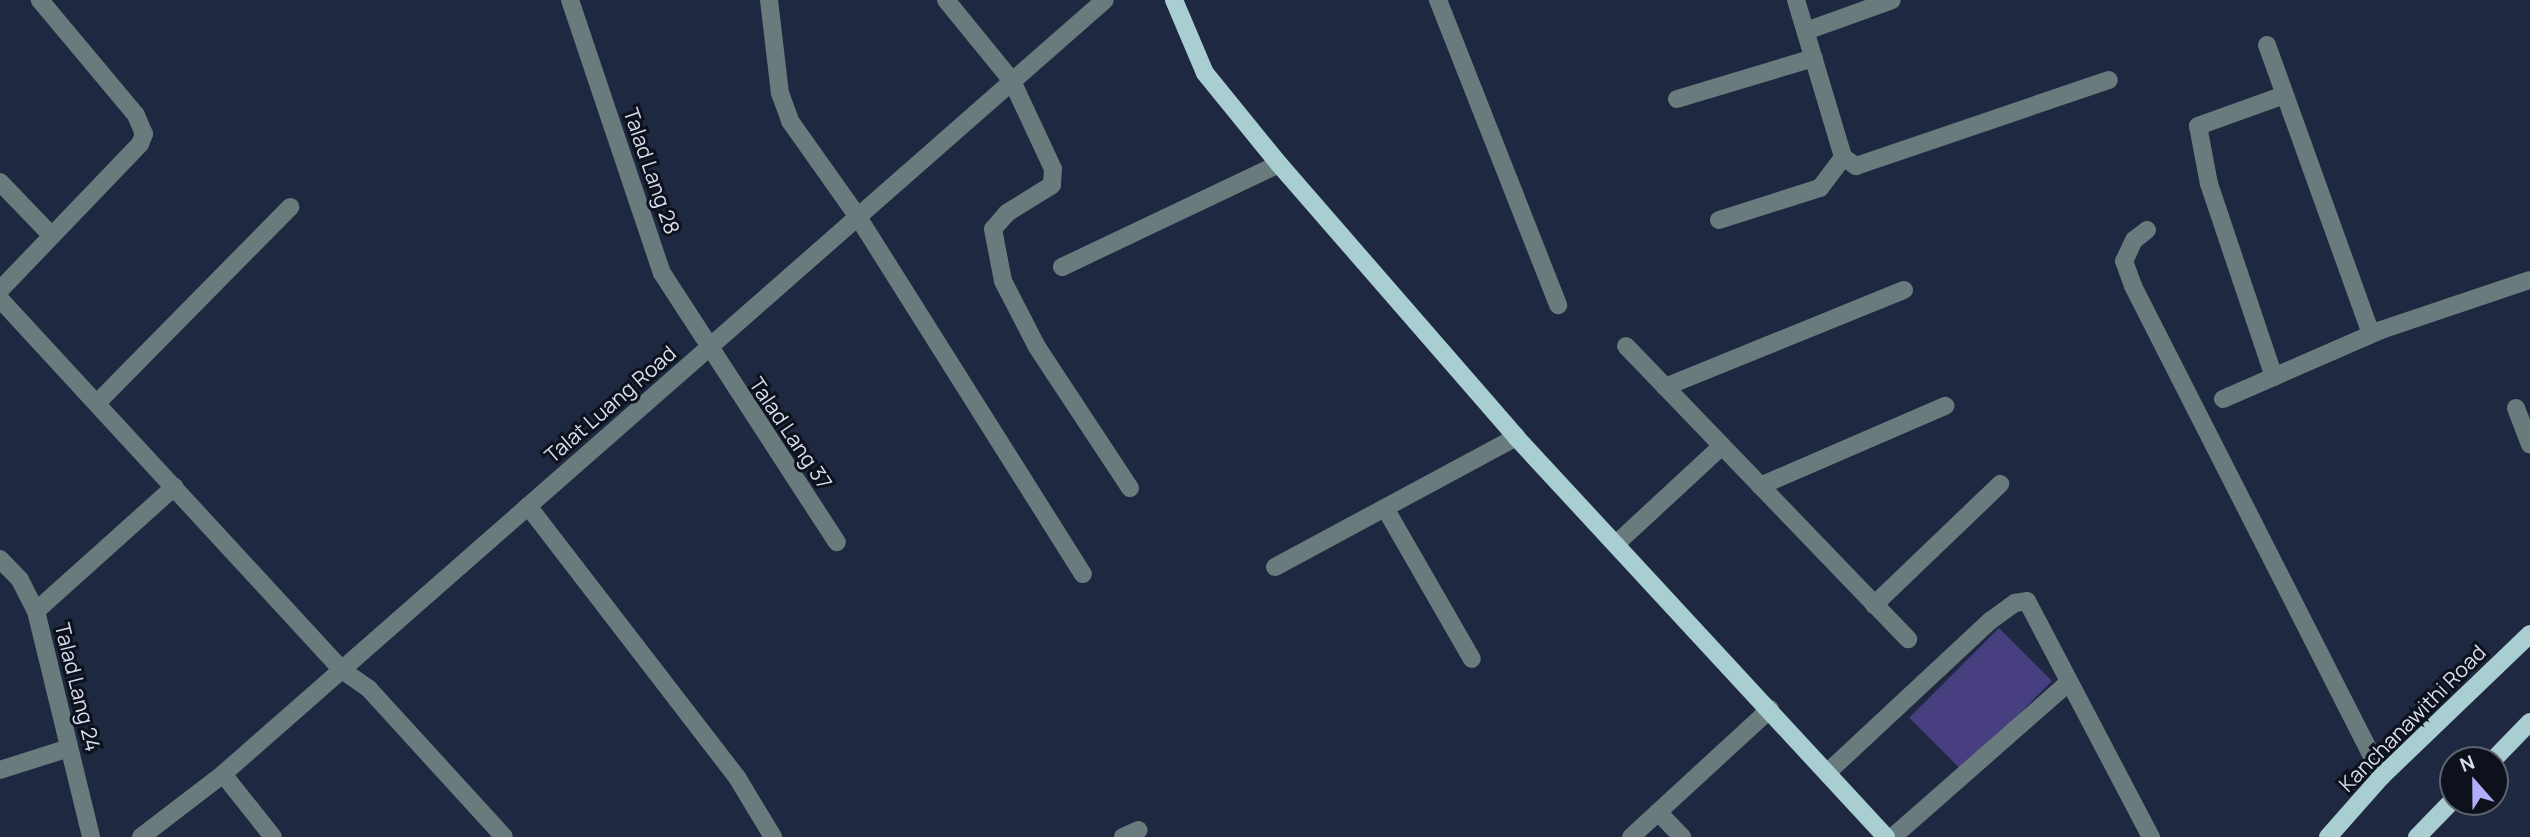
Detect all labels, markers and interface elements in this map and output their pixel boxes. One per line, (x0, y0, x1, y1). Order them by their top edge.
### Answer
street label: Talad Lang 28 (619, 105, 685, 237)
street label: Talat Luang Road (539, 340, 681, 468)
street label: Talad Lang 37 (744, 372, 838, 494)
street label: Talad Lang 24 (50, 620, 106, 754)
street label: Kanchanawithi Road (2334, 640, 2490, 796)
north arrow (2439, 746, 2509, 816)
text: N (2456, 749, 2478, 778)

